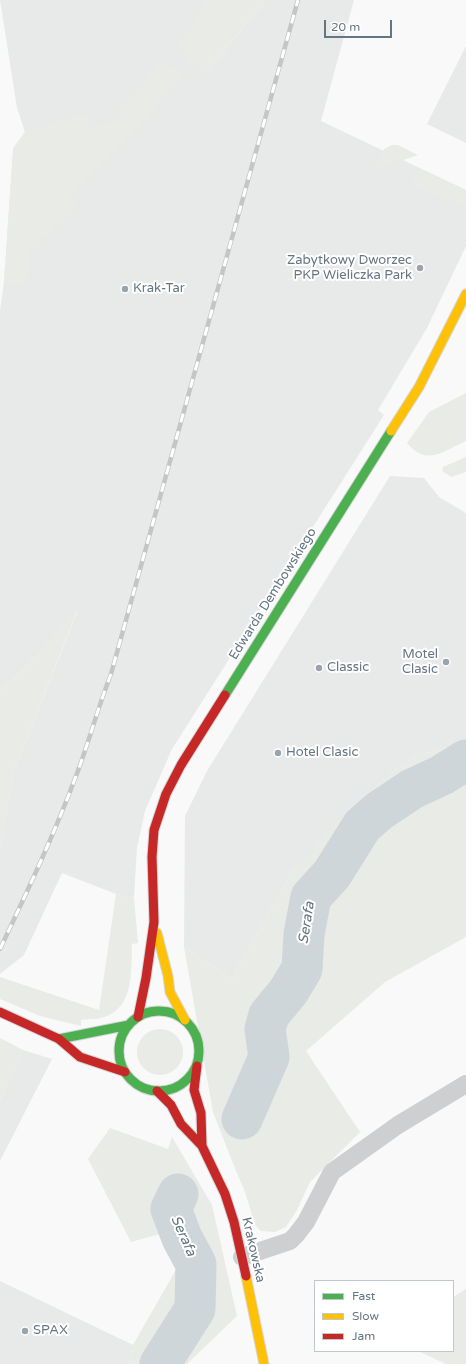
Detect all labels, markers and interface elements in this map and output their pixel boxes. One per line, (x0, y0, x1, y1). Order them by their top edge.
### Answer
scale bar (326, 12, 394, 38)
text: 20 m (331, 20, 360, 34)
place label: Zabytkowy Dworzec PKP Wieliczka Park (287, 253, 412, 284)
marker: Zabytkowy Dworzec PKP Wieliczka Park (415, 263, 425, 273)
place label: Krak-Tar (133, 281, 185, 297)
marker: Krak-Tar (120, 284, 130, 294)
street label: Edwarda Dembowskiego (226, 525, 320, 663)
place label: Motel Clasic (402, 647, 438, 678)
marker: Motel Clasic (441, 657, 451, 667)
place label: Classic (327, 660, 369, 676)
marker: Classic (314, 663, 324, 673)
place label: Hotel Clasic (286, 745, 358, 761)
marker: Hotel Clasic (273, 748, 283, 758)
water label: Serafa (295, 901, 319, 945)
water label: Serafa (167, 1213, 199, 1259)
street label: Krakowska (238, 1216, 268, 1284)
legend (314, 1280, 454, 1352)
text: Fast (352, 1289, 375, 1303)
text: Slow (352, 1309, 379, 1323)
place label: SPAX (33, 1323, 68, 1339)
marker: SPAX (20, 1326, 30, 1336)
text: Jam (352, 1329, 375, 1343)

